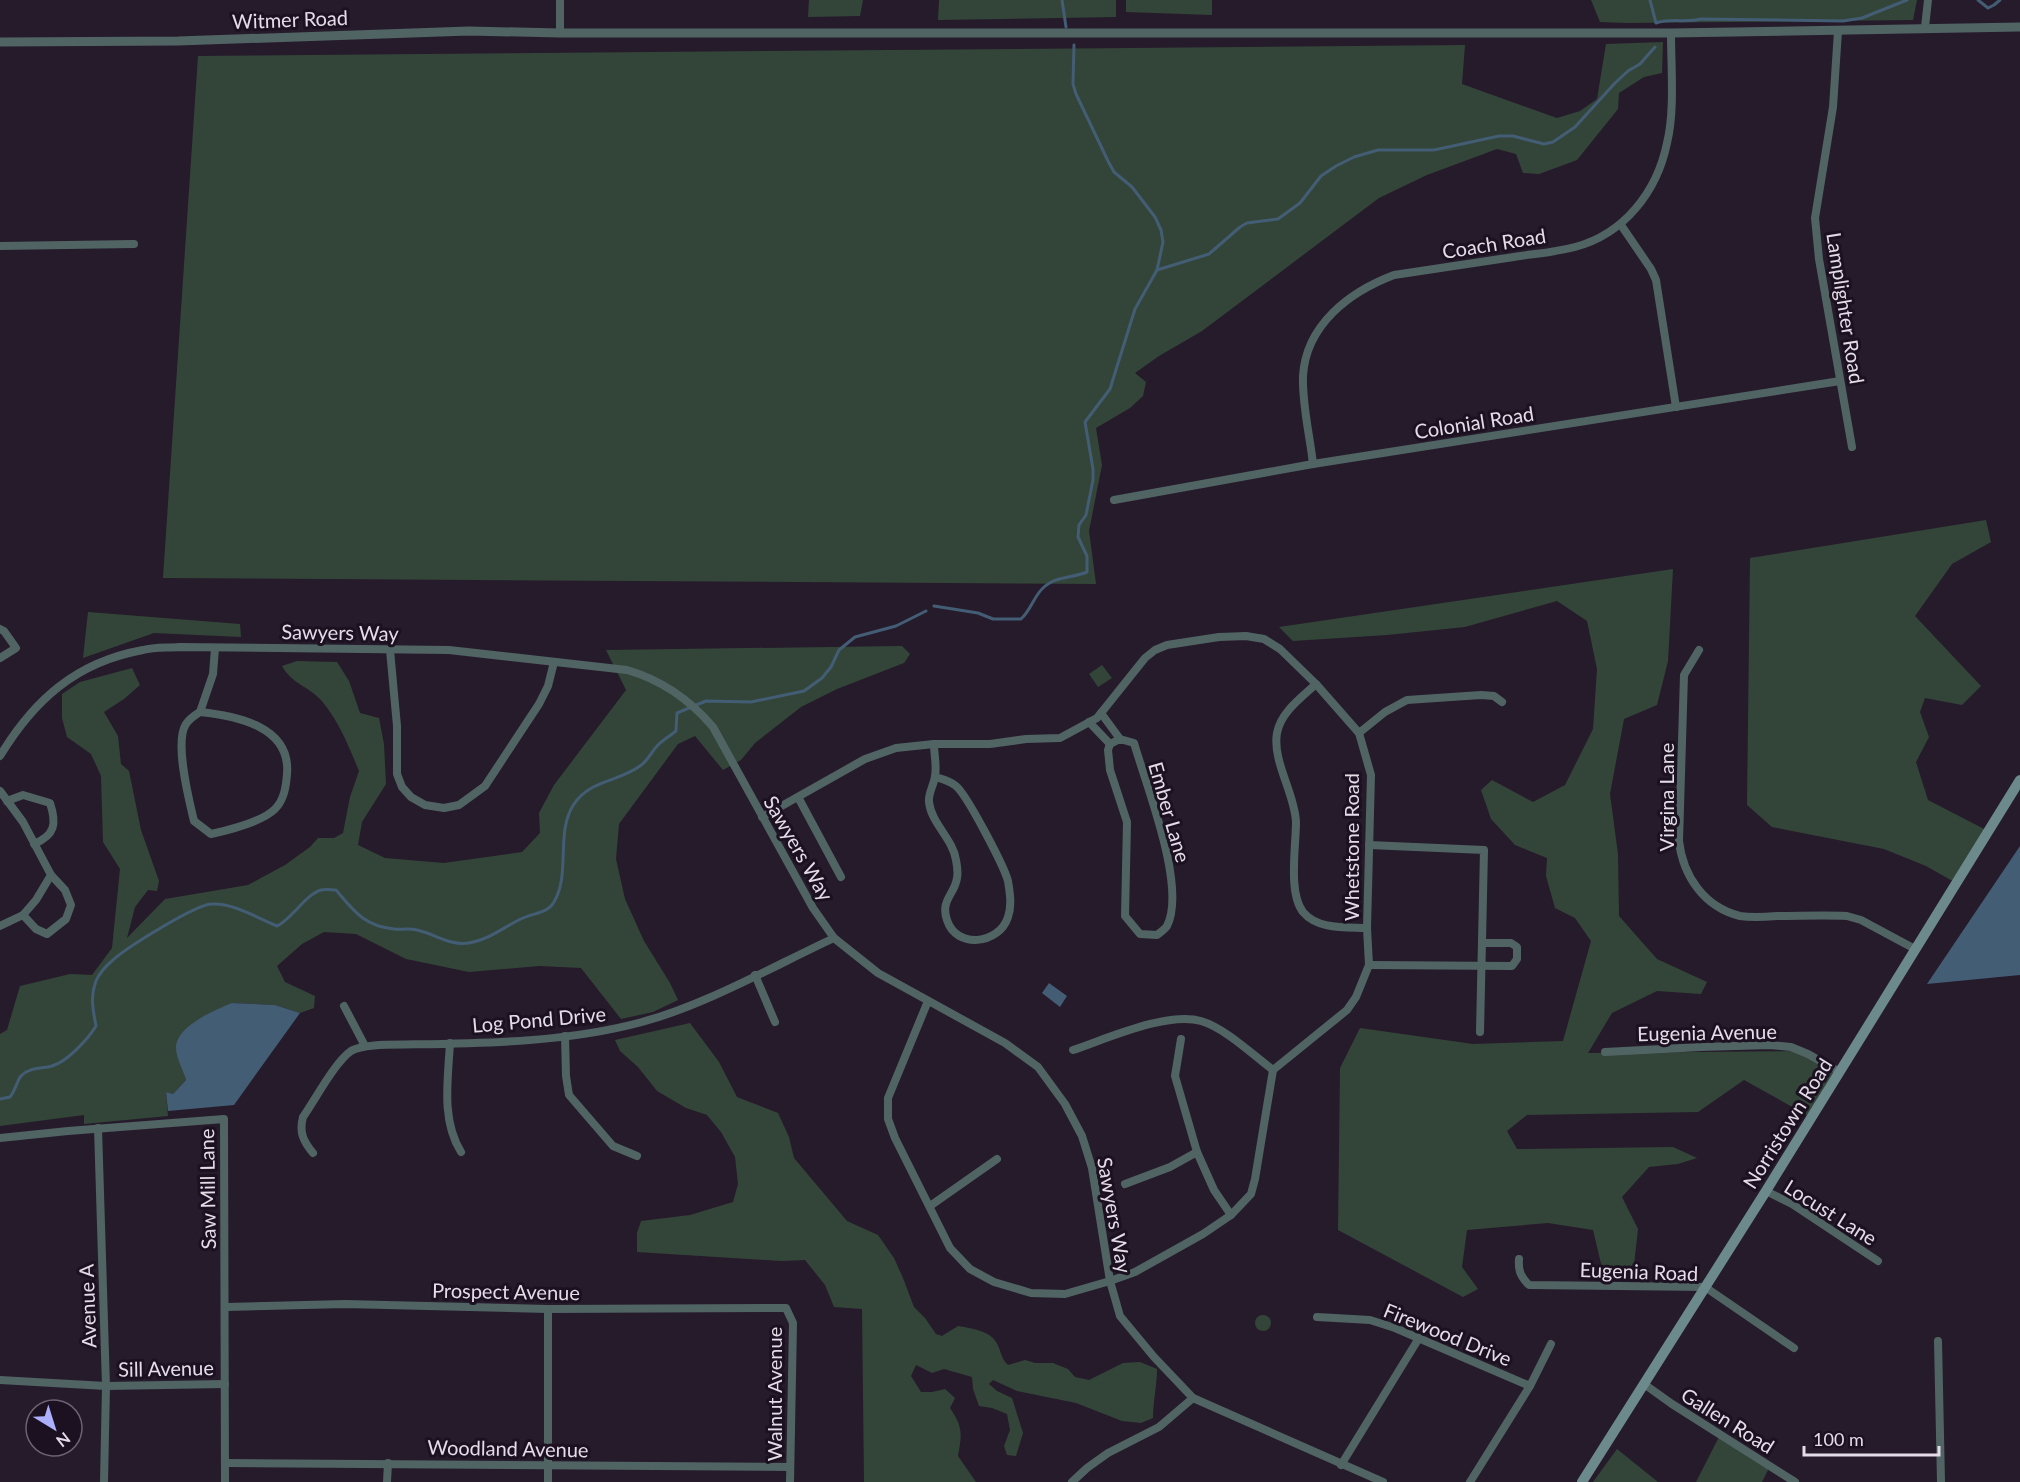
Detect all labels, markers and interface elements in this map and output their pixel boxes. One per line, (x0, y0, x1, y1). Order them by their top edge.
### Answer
street label: Witmer Road (232, 5, 348, 33)
street label: Coach Road (1440, 223, 1548, 263)
street label: Lamplighter Road (1822, 231, 1870, 385)
street label: Colonial Road (1413, 401, 1535, 443)
street label: Sawyers Way (281, 619, 399, 645)
street label: Virgina Lane (1654, 743, 1678, 851)
street label: Ember Lane (1144, 759, 1196, 865)
street label: Whetstone Road (1339, 773, 1363, 921)
street label: Sawyers Way (759, 791, 839, 905)
street label: Log Pond Drive (471, 1001, 607, 1037)
street label: Eugenia Avenue (1637, 1019, 1777, 1045)
street label: Norristown Road (1737, 1053, 1837, 1193)
street label: Saw Mill Lane (194, 1128, 220, 1250)
street label: Sawyers Way (1093, 1155, 1137, 1275)
street label: Locust Lane (1780, 1174, 1882, 1250)
street label: Eugenia Road (1579, 1257, 1699, 1285)
street label: Avenue A (74, 1263, 100, 1348)
street label: Prospect Avenue (432, 1278, 580, 1304)
street label: Firewood Drive (1381, 1297, 1515, 1371)
street label: Walnut Avenue (762, 1327, 786, 1461)
street label: Sill Avenue (118, 1355, 214, 1381)
street label: Gallen Road (1677, 1382, 1779, 1458)
north arrow (24, 1398, 84, 1458)
scale bar (1804, 1419, 1939, 1457)
text: 100 m (1813, 1428, 1864, 1450)
text: N (53, 1429, 74, 1451)
street label: Woodland Avenue (427, 1435, 589, 1461)

